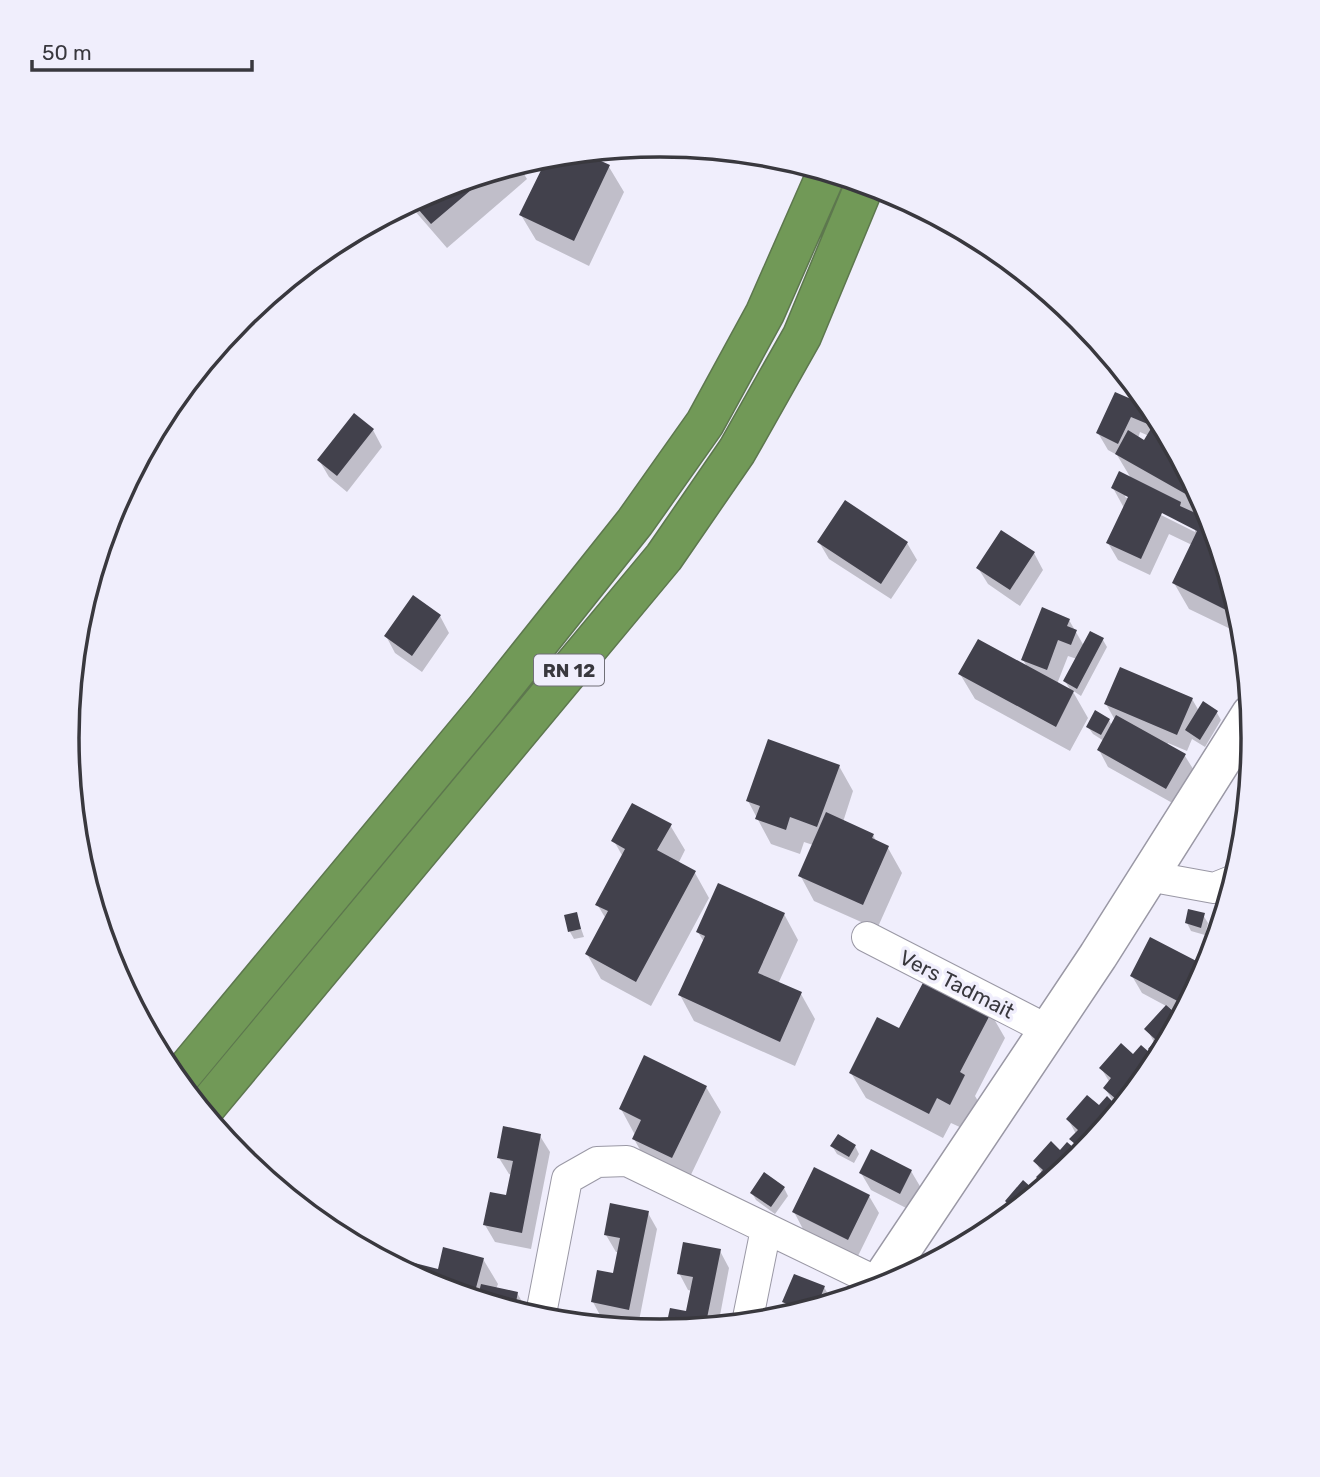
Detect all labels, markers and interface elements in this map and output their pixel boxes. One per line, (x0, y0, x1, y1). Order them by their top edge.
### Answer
scale bar (32, 28, 252, 72)
text: 50 m (42, 40, 92, 65)
road number: RN 12 (534, 654, 604, 685)
street label: Vers Tadmait (895, 944, 1019, 1024)

